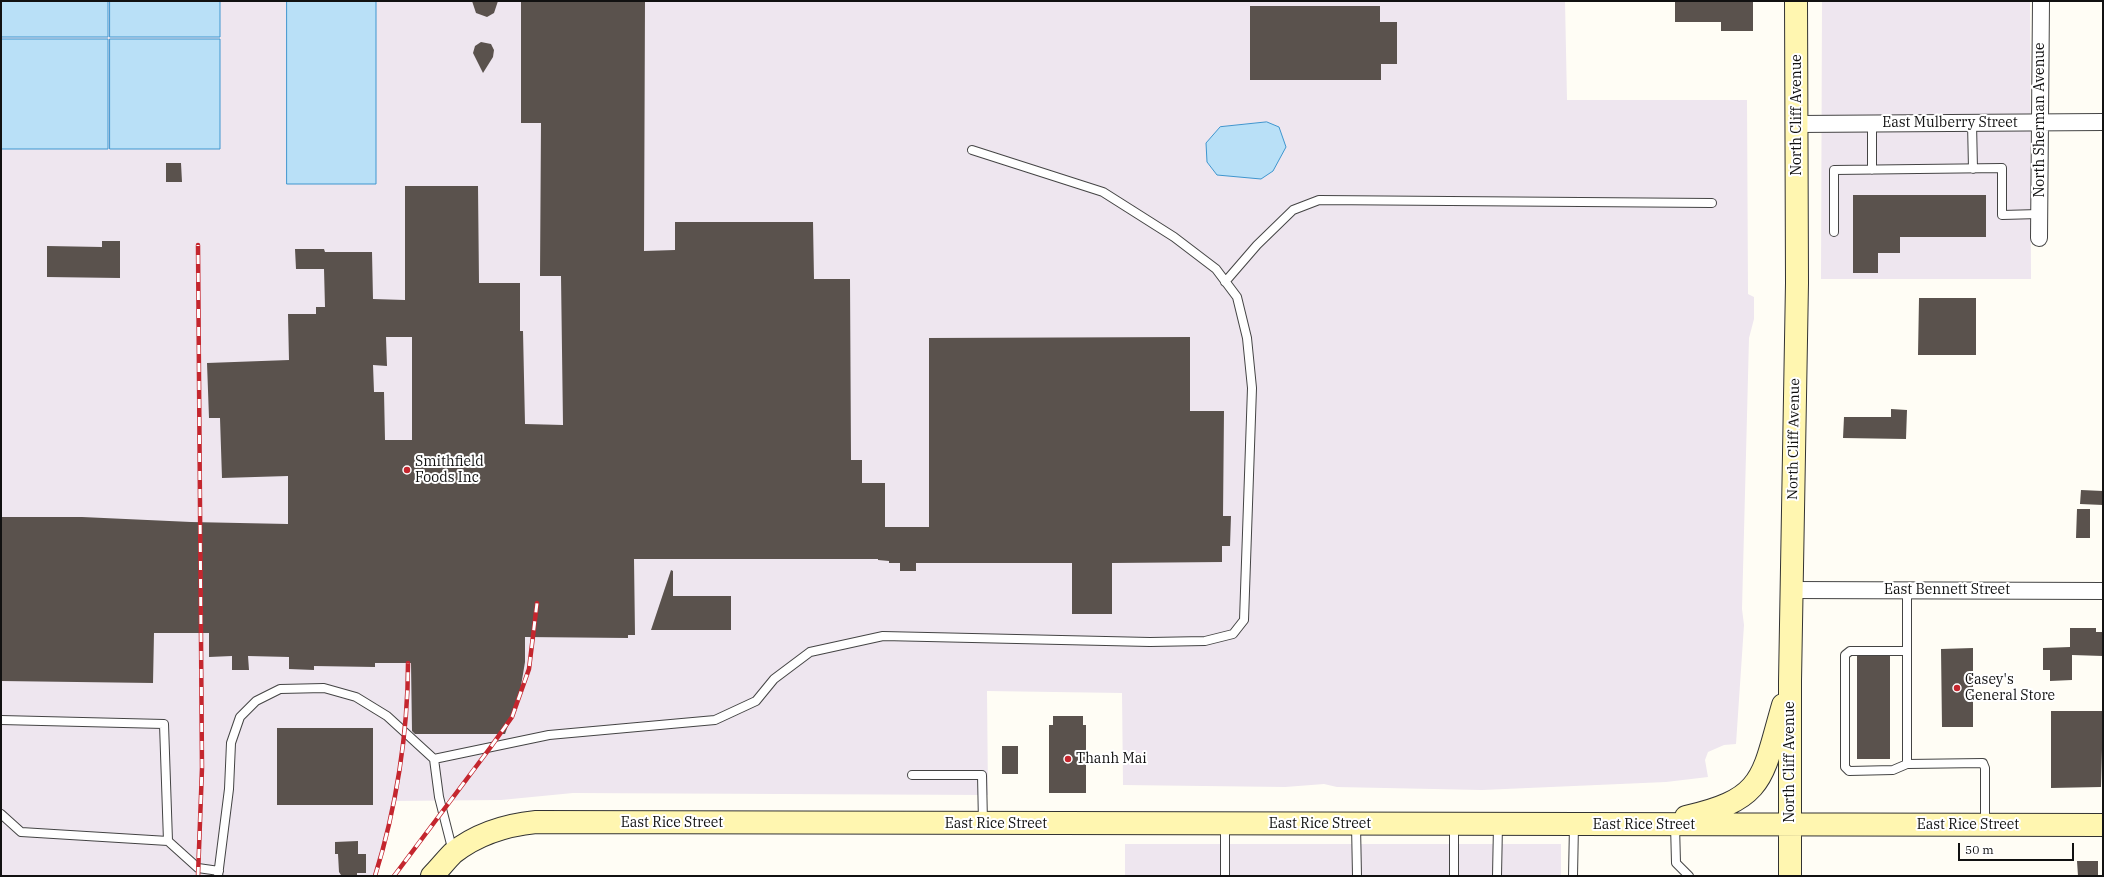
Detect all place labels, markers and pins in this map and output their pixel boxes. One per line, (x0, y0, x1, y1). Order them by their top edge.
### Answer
place label: Smithfield Foods Inc (415, 454, 484, 486)
marker: Smithfield Foods Inc (402, 465, 412, 475)
place label: Casey's General Store (1965, 672, 2055, 704)
marker: Casey's General Store (1952, 683, 1962, 693)
place label: Thanh Mai (1076, 751, 1147, 767)
marker: Thanh Mai (1063, 754, 1073, 764)

